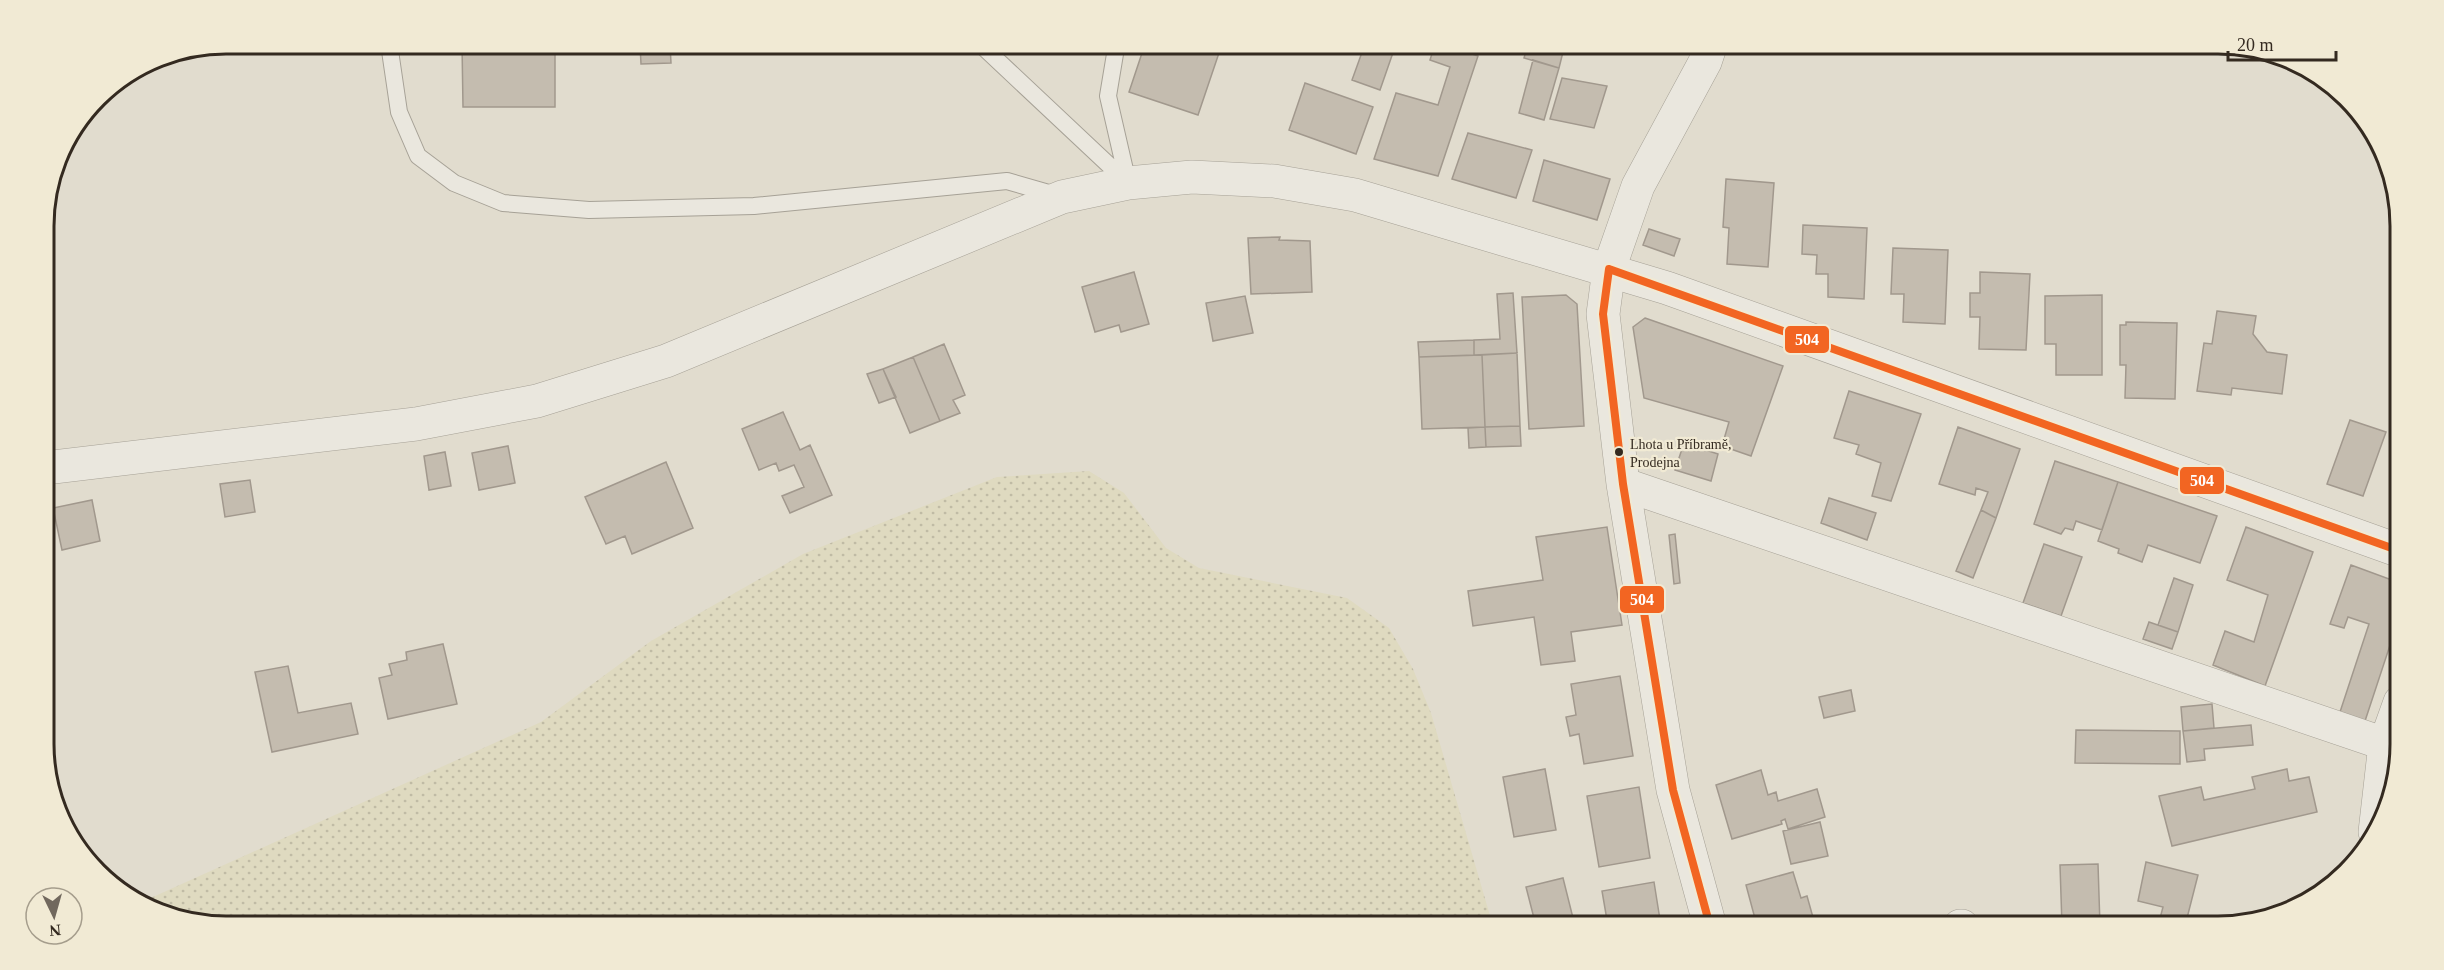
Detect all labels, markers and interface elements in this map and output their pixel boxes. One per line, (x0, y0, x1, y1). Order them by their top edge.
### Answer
scale bar (2228, 24, 2336, 62)
text: 20 m (2237, 35, 2274, 55)
line badge: 504 (1784, 325, 1830, 354)
text: 504 (1795, 331, 1819, 348)
place label: Lhota u Příbramě, Prodejna (1630, 437, 1731, 470)
marker: Lhota u Příbramě, Prodejna (1613, 446, 1625, 458)
line badge: 504 (2179, 466, 2225, 495)
text: 504 (2190, 472, 2214, 489)
line badge: 504 (1619, 585, 1665, 614)
text: 504 (1630, 591, 1654, 608)
north arrow (24, 886, 84, 946)
text: N (48, 921, 62, 939)

